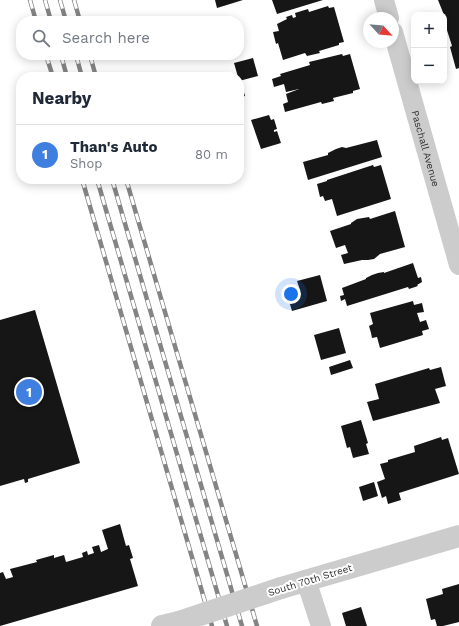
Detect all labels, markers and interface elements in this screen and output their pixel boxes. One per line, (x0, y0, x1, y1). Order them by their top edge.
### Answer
north arrow (363, 12, 399, 48)
map controls (411, 12, 447, 84)
button: + (411, 12, 447, 48)
search box (16, 16, 244, 60)
icon: search (30, 27, 52, 49)
text: Search here (62, 29, 150, 47)
button: − (411, 48, 447, 84)
text: Nearby (32, 88, 91, 108)
street label: Paschall Avenue (410, 109, 442, 188)
text: Than's Auto (70, 138, 157, 156)
text: 1 (42, 147, 48, 162)
text: 80 m (195, 147, 228, 162)
text: Shop (70, 156, 102, 171)
your location (281, 284, 301, 304)
pin: 1 (16, 377, 42, 407)
street label: South 70th Street (267, 562, 354, 598)

